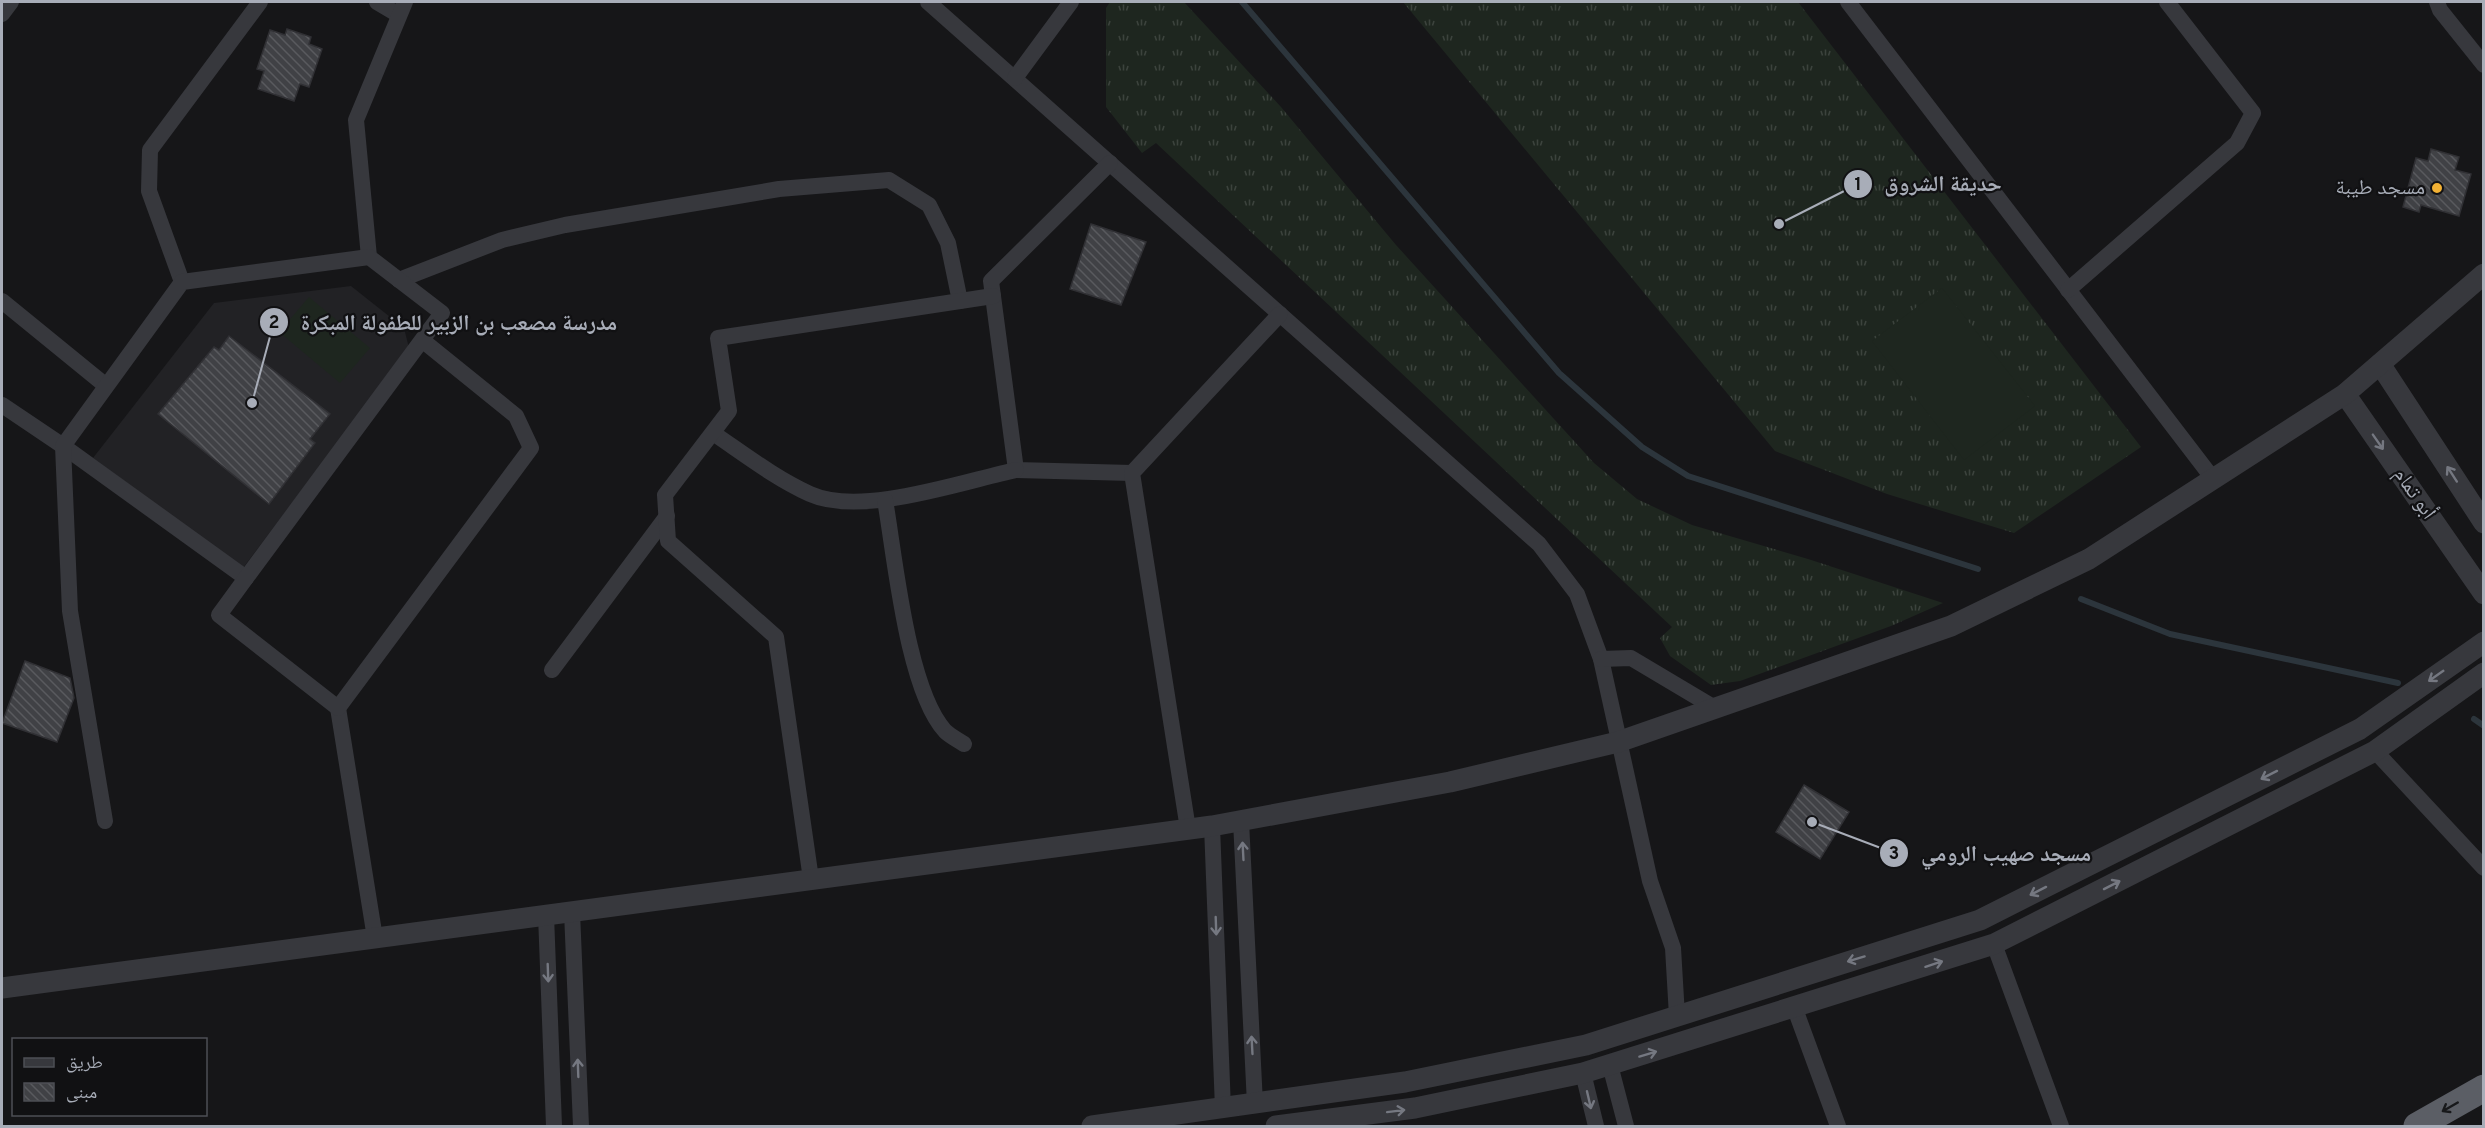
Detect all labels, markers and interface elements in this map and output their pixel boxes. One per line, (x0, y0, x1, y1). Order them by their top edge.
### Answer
callout: حديقة الشروق (1843, 164, 2014, 204)
text: حديقة الشروق (1884, 172, 2002, 199)
text: 1 (1854, 174, 1862, 197)
place label: مسجد طيبة (2336, 175, 2425, 202)
marker: مسجد طيبة (2430, 181, 2444, 195)
callout: مدرسة مصعب بن الزبير للطفولة المبكرة (259, 302, 629, 342)
text: مدرسة مصعب بن الزبير للطفولة المبكرة (301, 311, 617, 338)
text: 2 (268, 312, 280, 335)
one-way arrow (2372, 434, 2384, 450)
street label: أبو تمام (2387, 463, 2442, 525)
one-way arrow (2445, 466, 2457, 483)
one-way arrow (2428, 670, 2444, 682)
one-way arrow (2260, 770, 2278, 782)
callout: مسجد صهيب الرومي (1879, 833, 2103, 873)
one-way arrow (1237, 841, 1248, 861)
text: مسجد صهيب الرومي (1921, 842, 2091, 870)
text: 3 (1889, 843, 1899, 866)
one-way arrow (2102, 878, 2120, 890)
one-way arrow (2030, 885, 2047, 897)
one-way arrow (1210, 916, 1221, 936)
one-way arrow (1847, 954, 1866, 965)
one-way arrow (1924, 957, 1943, 968)
one-way arrow (543, 963, 554, 983)
one-way arrow (1246, 1036, 1257, 1056)
legend (12, 1038, 207, 1116)
one-way arrow (1638, 1048, 1657, 1059)
text: طريق (66, 1052, 103, 1075)
one-way arrow (573, 1059, 584, 1079)
text: مبنى (66, 1082, 97, 1105)
one-way arrow (1584, 1090, 1596, 1109)
one-way arrow (2442, 1101, 2459, 1113)
one-way arrow (1386, 1105, 1406, 1116)

